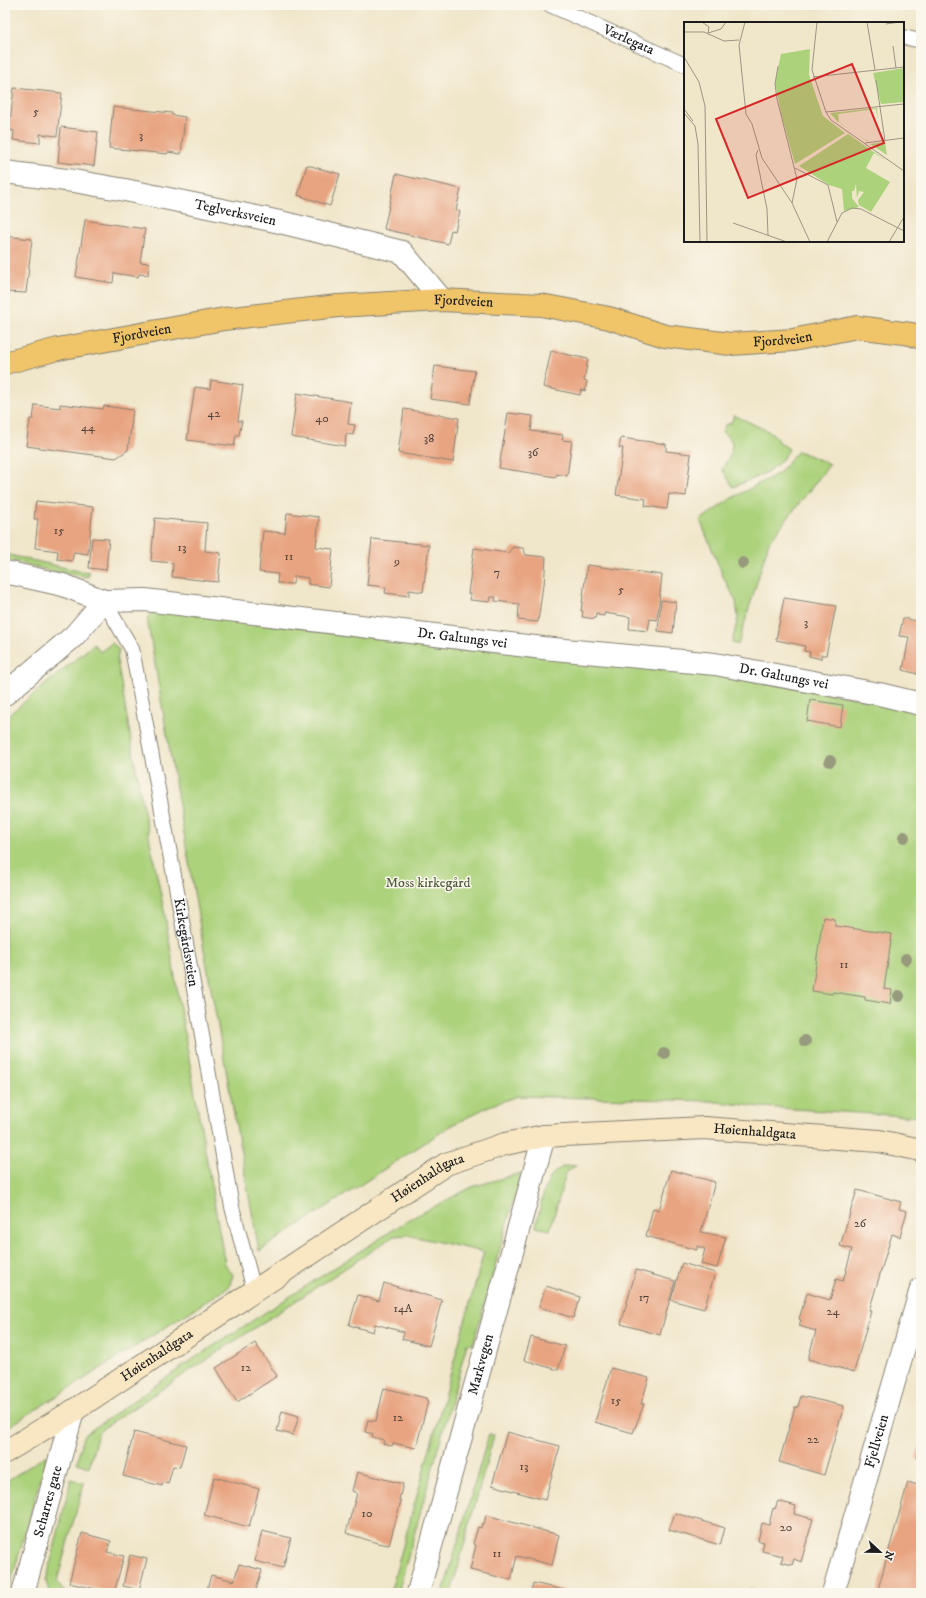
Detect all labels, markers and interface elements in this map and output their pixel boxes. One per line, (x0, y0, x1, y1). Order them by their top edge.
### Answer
street label: Værlegata (599, 20, 657, 59)
inset map (684, 22, 904, 242)
house number: 5 (33, 104, 39, 119)
house number: 3 (139, 128, 143, 143)
street label: Teglverksveien (193, 196, 279, 230)
street label: Fjordveien (433, 291, 494, 312)
street label: Fjordveien (111, 320, 173, 348)
street label: Fjordveien (753, 327, 815, 352)
house number: 42 (208, 406, 221, 421)
house number: 40 (315, 411, 329, 426)
house number: 44 (81, 420, 96, 435)
house number: 38 (424, 431, 434, 446)
house number: 36 (528, 445, 539, 460)
house number: 15 (54, 523, 64, 538)
house number: 13 (178, 540, 186, 555)
house number: 11 (285, 549, 293, 564)
house number: 9 (393, 554, 400, 569)
house number: 7 (494, 565, 500, 580)
house number: 5 (618, 582, 624, 597)
house number: 3 (804, 615, 808, 630)
street label: Dr. Galtungs vei (416, 624, 509, 653)
street label: Dr. Galtungs vei (738, 660, 830, 694)
park label: Moss kirkegård (386, 874, 470, 892)
street label: Kirkegårdsveien (169, 897, 203, 989)
house number: 11 (840, 957, 848, 972)
street label: Høienhaldgata (713, 1120, 797, 1144)
street label: Høienhaldgata (388, 1149, 467, 1207)
house number: 26 (854, 1216, 867, 1231)
house number: 17 (639, 1290, 649, 1305)
house number: 14A (394, 1301, 413, 1316)
house number: 24 (827, 1304, 840, 1319)
street label: Høienhaldgata (117, 1325, 196, 1386)
street label: Markvegen (464, 1331, 498, 1397)
house number: 12 (241, 1360, 251, 1375)
house number: 15 (611, 1393, 621, 1408)
house number: 12 (393, 1410, 403, 1425)
street label: Fjellveien (861, 1412, 893, 1470)
house number: 22 (807, 1432, 819, 1447)
house number: 13 (520, 1459, 528, 1474)
street label: Scharres gate (30, 1463, 67, 1539)
house number: 10 (362, 1506, 372, 1521)
house number: 20 (780, 1520, 792, 1535)
north arrow (860, 1532, 900, 1572)
house number: 11 (493, 1546, 501, 1561)
text: N (880, 1549, 897, 1562)

